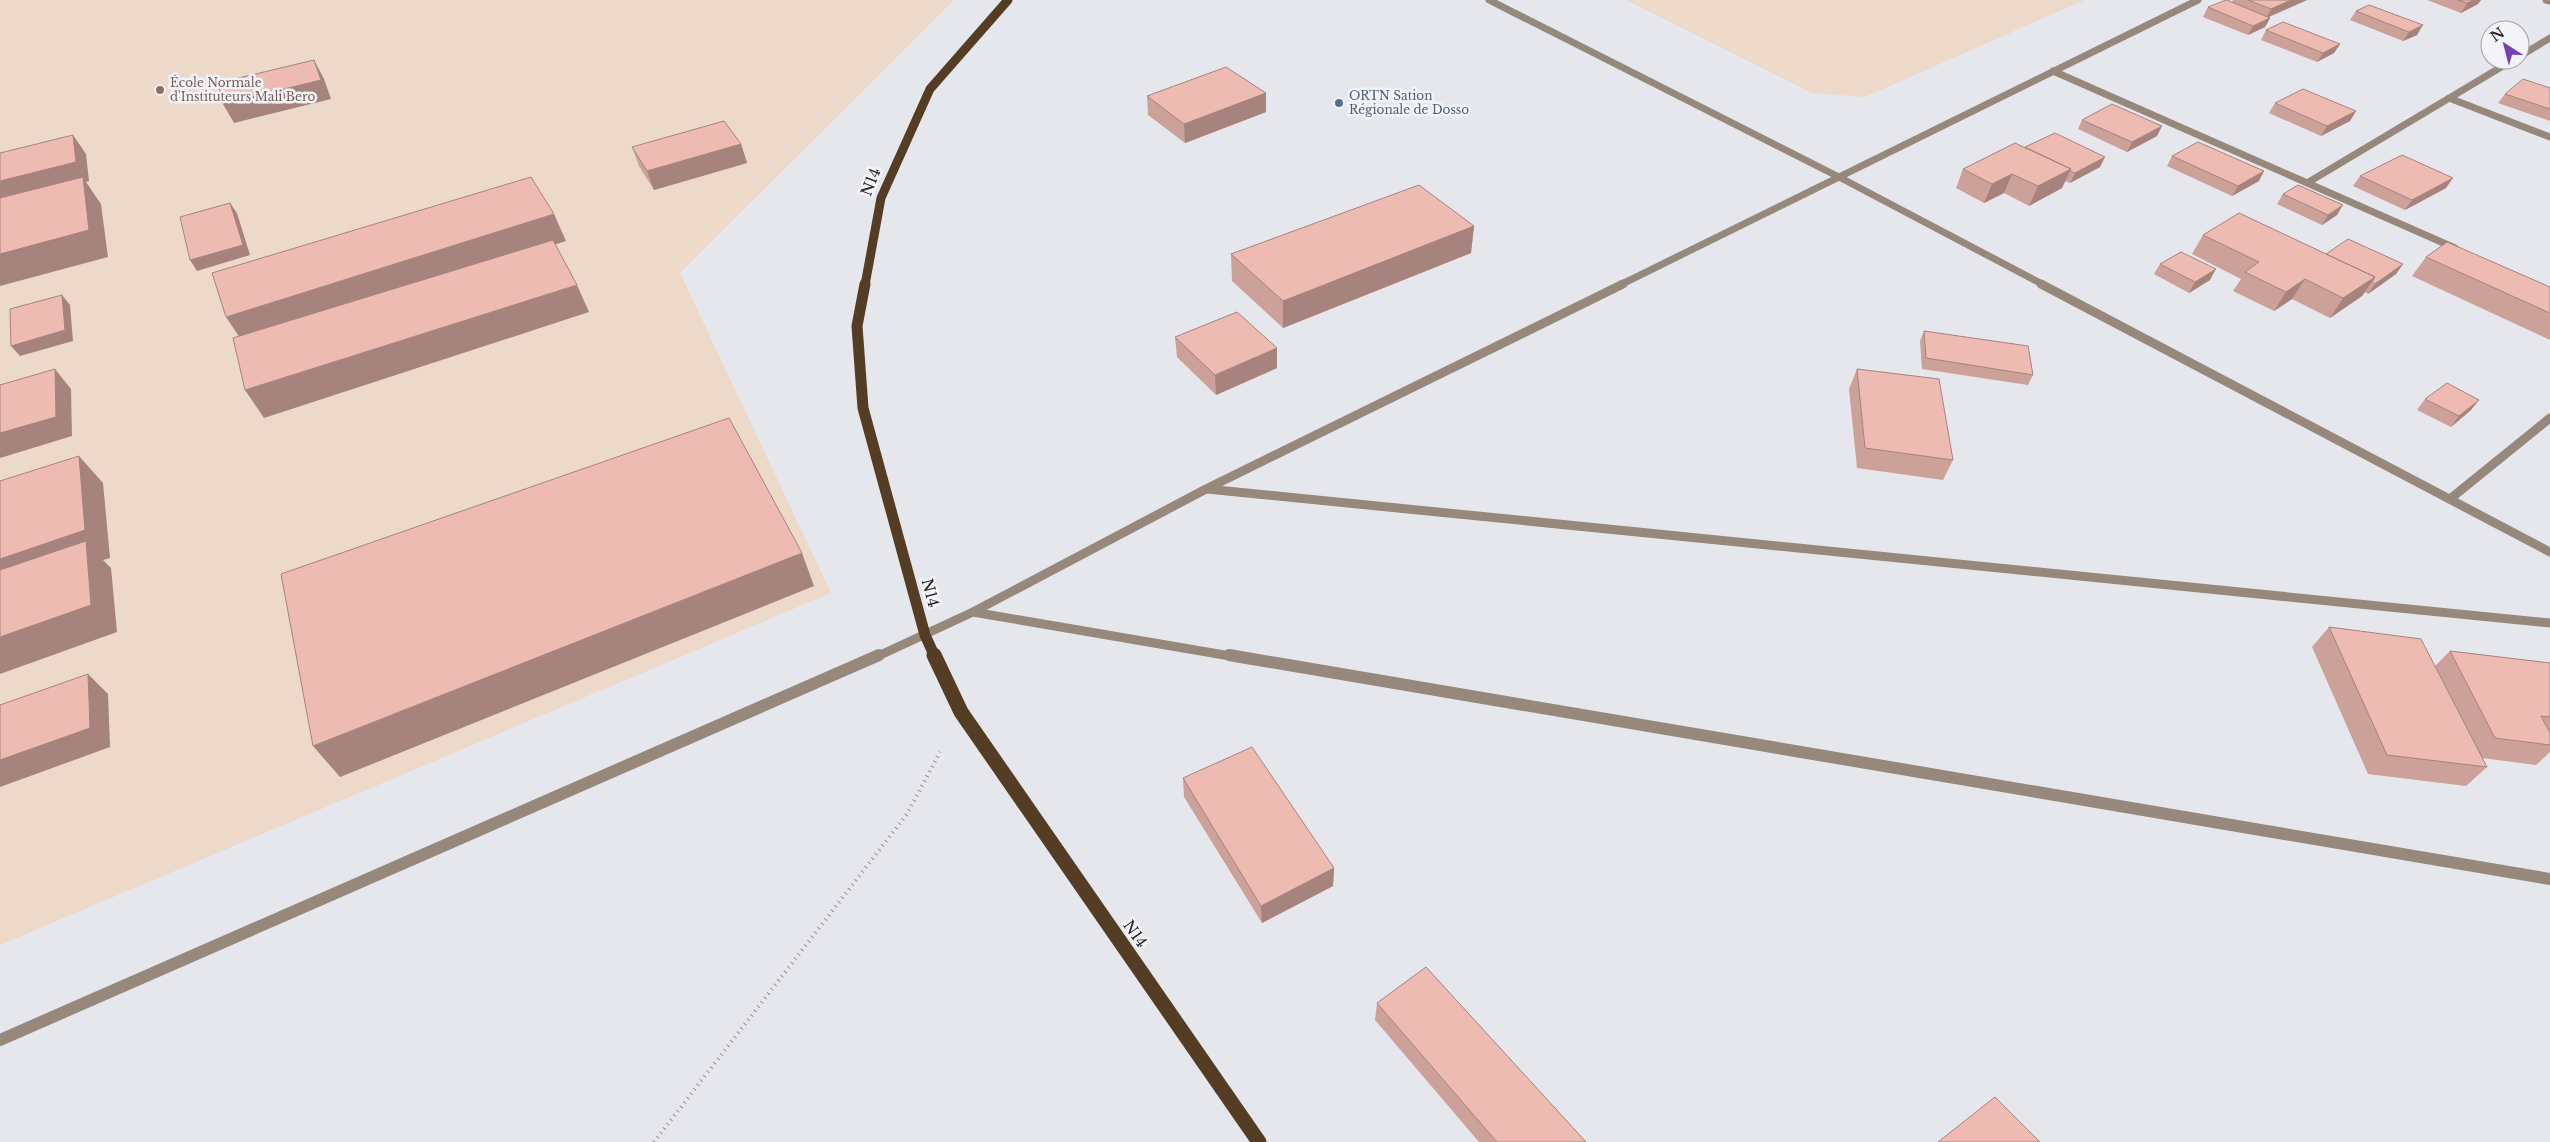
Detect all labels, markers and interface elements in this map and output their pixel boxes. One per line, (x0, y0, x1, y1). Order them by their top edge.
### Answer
north arrow (2480, 20, 2530, 70)
text: N (2487, 23, 2508, 46)
place label: École Normale d'Instituteurs Mali Bero (170, 74, 315, 104)
marker: École Normale d'Instituteurs Mali Bero (154, 84, 166, 96)
place label: ORTN Sation Régionale de Dosso (1349, 88, 1469, 117)
marker: ORTN Sation Régionale de Dosso (1333, 97, 1345, 109)
street label: N14 (856, 165, 885, 199)
street label: N14 (918, 576, 943, 609)
street label: N14 (1119, 916, 1152, 951)

